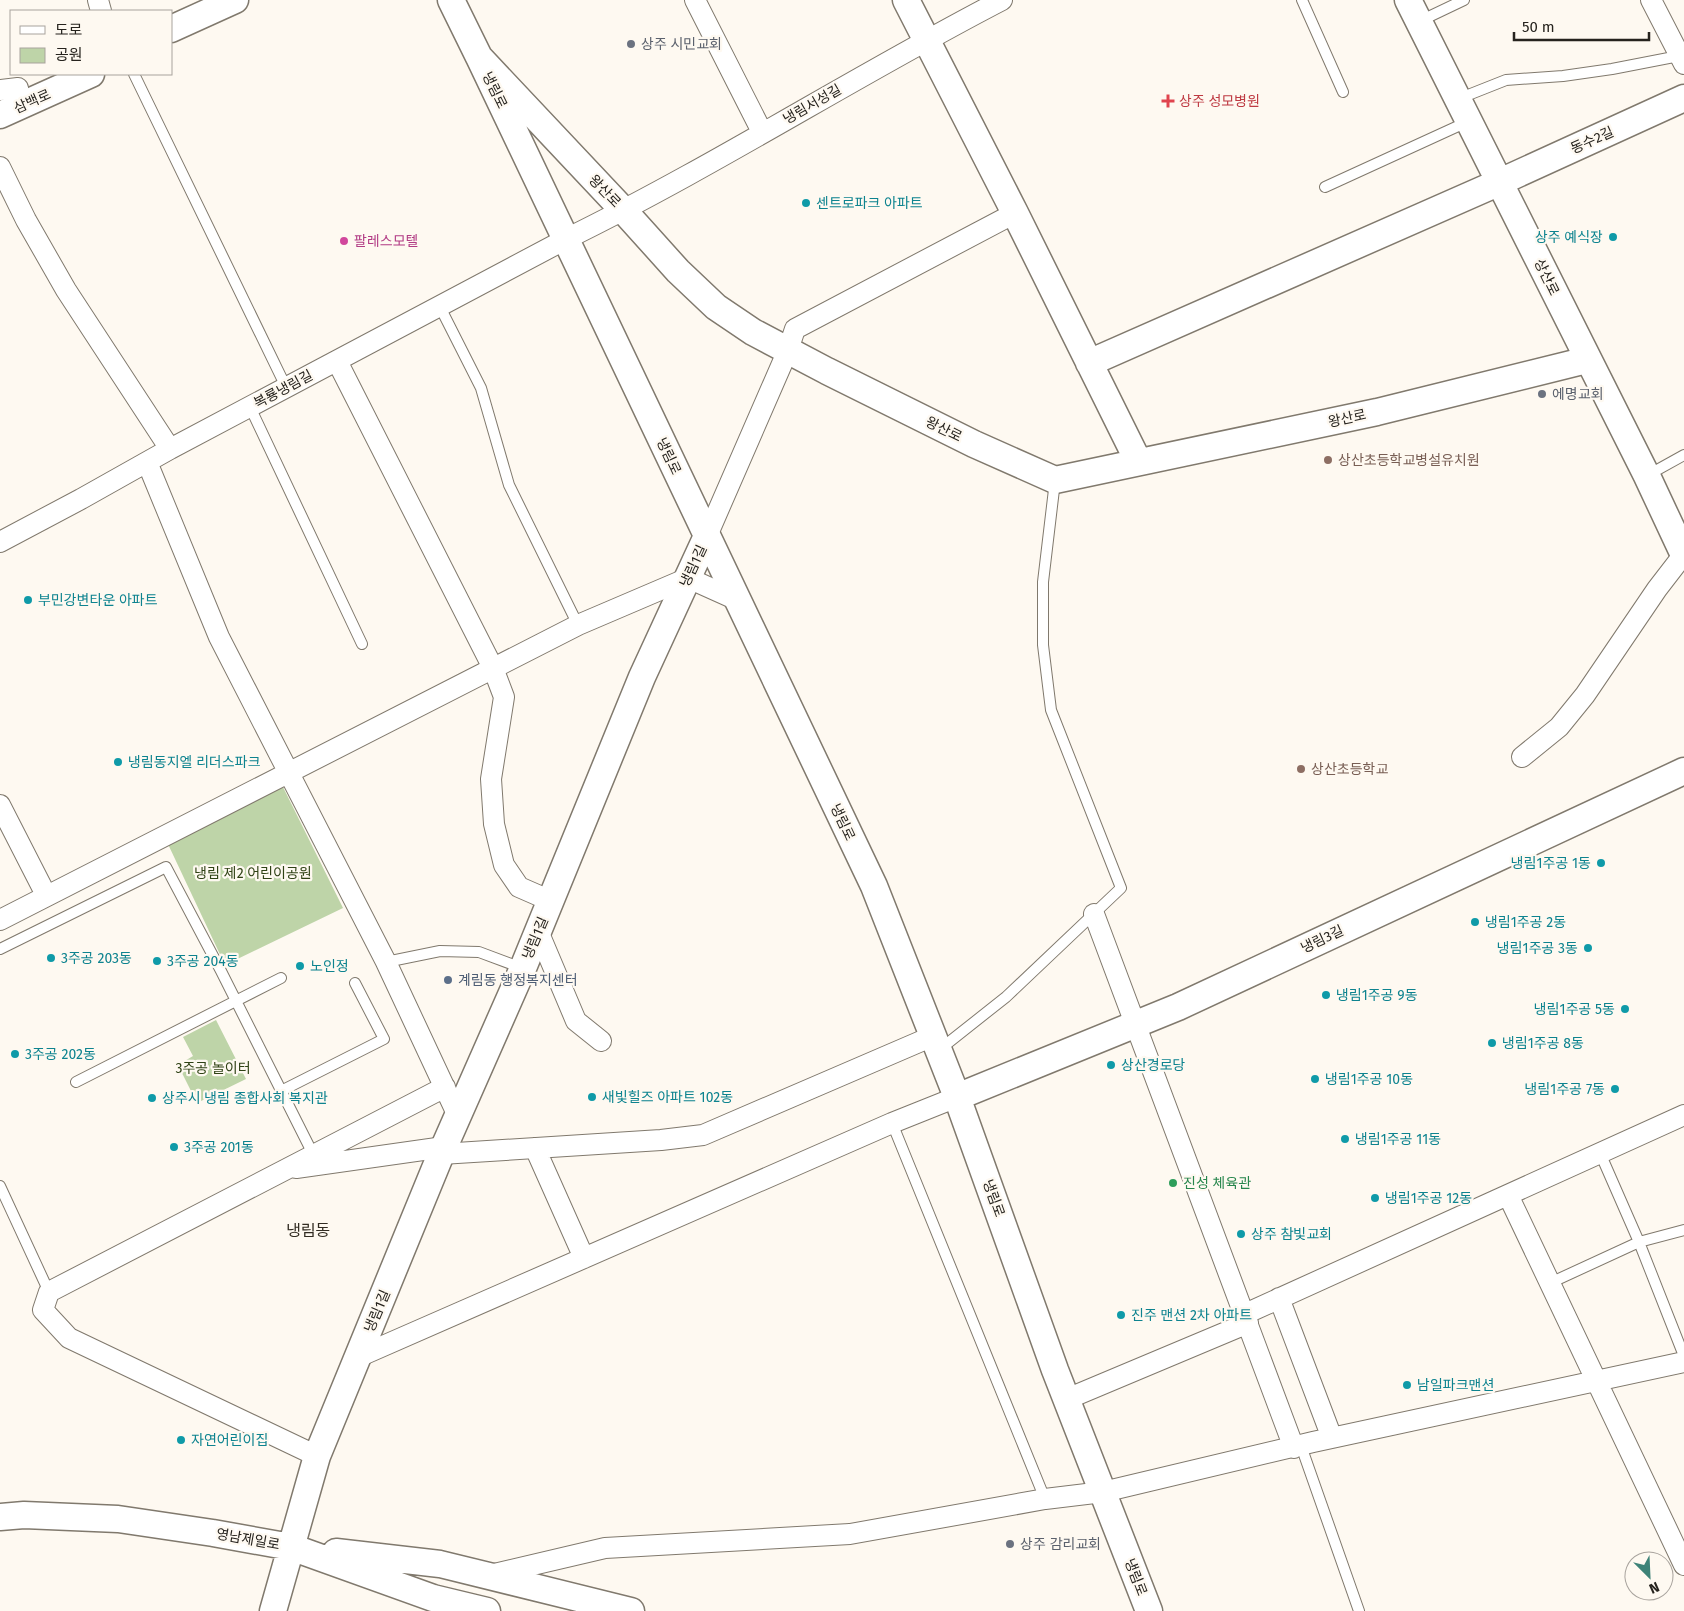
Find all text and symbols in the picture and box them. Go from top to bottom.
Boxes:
legend [10,10,172,75]
scale bar [1514,10,1649,42]
text: 50 m [1522,18,1555,36]
text: 도로 [55,21,83,39]
place label: 상주 시민교회 [641,36,722,53]
marker: 상주 시민교회 [625,38,637,50]
text: 공원 [55,46,83,64]
street label: 냉림로 [478,69,511,111]
street label: 냉림서성길 [780,81,844,128]
street label: 삼백로 [11,86,53,117]
place label: 상주 성모병원 [1179,93,1260,110]
marker: 상주 성모병원 [1161,94,1175,108]
street label: 동수2길 [1568,123,1616,157]
street label: 왕산로 [585,172,624,211]
place label: 센트로파크 아파트 [816,195,923,212]
marker: 센트로파크 아파트 [800,197,812,209]
place label: 상주 예식장 [1535,229,1603,246]
marker: 상주 예식장 [1607,231,1619,243]
place label: 팔레스모텔 [354,233,418,250]
marker: 팔레스모텔 [338,235,350,247]
street label: 상산로 [1530,256,1563,298]
street label: 복룡냉림길 [251,367,316,412]
place label: 에명교회 [1552,386,1604,403]
marker: 에명교회 [1536,388,1548,400]
street label: 왕산로 [1326,406,1368,431]
street label: 왕산로 [923,413,965,446]
street label: 냉림로 [653,435,684,477]
place label: 상산초등학교병설유치원 [1338,452,1480,469]
marker: 상산초등학교병설유치원 [1322,454,1334,466]
street label: 냉림1길 [676,542,711,590]
place label: 부민강변타운 아파트 [38,592,158,609]
marker: 부민강변타운 아파트 [22,594,34,606]
place label: 냉림동지엘 리더스파크 [128,754,261,771]
marker: 냉림동지엘 리더스파크 [112,756,124,768]
place label: 상산초등학교 [1311,761,1388,778]
marker: 상산초등학교 [1295,763,1307,775]
street label: 냉림로 [827,801,858,843]
place label: 냉림1주공 1동 [1511,855,1591,872]
marker: 냉림1주공 1동 [1595,857,1607,869]
park label: 냉림 제2 어린이공원 [194,865,312,882]
street label: 냉림1길 [519,914,552,962]
place label: 냉림1주공 2동 [1485,914,1566,931]
marker: 냉림1주공 2동 [1469,916,1481,928]
street label: 냉림3길 [1298,922,1346,957]
place label: 냉림1주공 3동 [1497,940,1578,957]
marker: 냉림1주공 3동 [1582,942,1594,954]
place label: 3주공 203동 [61,950,132,967]
marker: 3주공 203동 [45,952,57,964]
place label: 3주공 204동 [167,953,239,970]
marker: 3주공 204동 [151,955,163,967]
place label: 노인정 [310,958,349,975]
marker: 노인정 [294,960,306,972]
place label: 계림동 행정복지센터 [458,972,578,989]
marker: 계림동 행정복지센터 [442,974,454,986]
place label: 냉림1주공 9동 [1336,987,1418,1004]
marker: 냉림1주공 9동 [1320,989,1332,1001]
place label: 냉림1주공 5동 [1534,1001,1615,1018]
marker: 냉림1주공 5동 [1619,1003,1631,1015]
place label: 냉림1주공 8동 [1502,1035,1584,1052]
marker: 냉림1주공 8동 [1486,1037,1498,1049]
place label: 3주공 202동 [25,1046,96,1063]
marker: 3주공 202동 [9,1048,21,1060]
place label: 상산경로당 [1121,1057,1186,1074]
marker: 상산경로당 [1105,1059,1117,1071]
park label: 3주공 놀이터 [175,1060,251,1077]
place label: 냉림1주공 10동 [1325,1071,1413,1088]
marker: 냉림1주공 10동 [1309,1073,1321,1085]
place label: 냉림1주공 7동 [1525,1081,1605,1098]
marker: 냉림1주공 7동 [1609,1083,1621,1095]
place label: 새빛힐즈 아파트 102동 [602,1089,733,1106]
place label: 상주시 냉림 종합사회 복지관 [162,1090,328,1107]
marker: 새빛힐즈 아파트 102동 [586,1091,598,1103]
marker: 상주시 냉림 종합사회 복지관 [146,1092,158,1104]
place label: 냉림1주공 11동 [1355,1131,1441,1148]
marker: 냉림1주공 11동 [1339,1133,1351,1145]
place label: 3주공 201동 [184,1139,254,1156]
marker: 3주공 201동 [168,1141,180,1153]
place label: 진성 체육관 [1183,1175,1251,1192]
street label: 냉림로 [979,1177,1008,1219]
marker: 진성 체육관 [1167,1177,1179,1189]
place label: 냉림1주공 12동 [1385,1190,1472,1207]
marker: 냉림1주공 12동 [1369,1192,1381,1204]
district label: 냉림동 [286,1221,330,1240]
place label: 상주 참빛교회 [1251,1226,1332,1243]
marker: 상주 참빛교회 [1235,1228,1247,1240]
street label: 냉림1길 [361,1287,394,1335]
place label: 진주 맨션 2차 아파트 [1131,1307,1252,1324]
marker: 진주 맨션 2차 아파트 [1115,1309,1127,1321]
place label: 남일파크맨션 [1417,1377,1494,1394]
marker: 남일파크맨션 [1401,1379,1413,1391]
place label: 자연어린이집 [191,1432,268,1449]
marker: 자연어린이집 [175,1434,187,1446]
street label: 영남제일로 [215,1526,281,1553]
place label: 상주 감리교회 [1020,1536,1101,1553]
marker: 상주 감리교회 [1004,1538,1016,1550]
north arrow [1624,1551,1674,1601]
street label: 냉림로 [1121,1556,1150,1598]
text: N [1646,1578,1662,1597]

